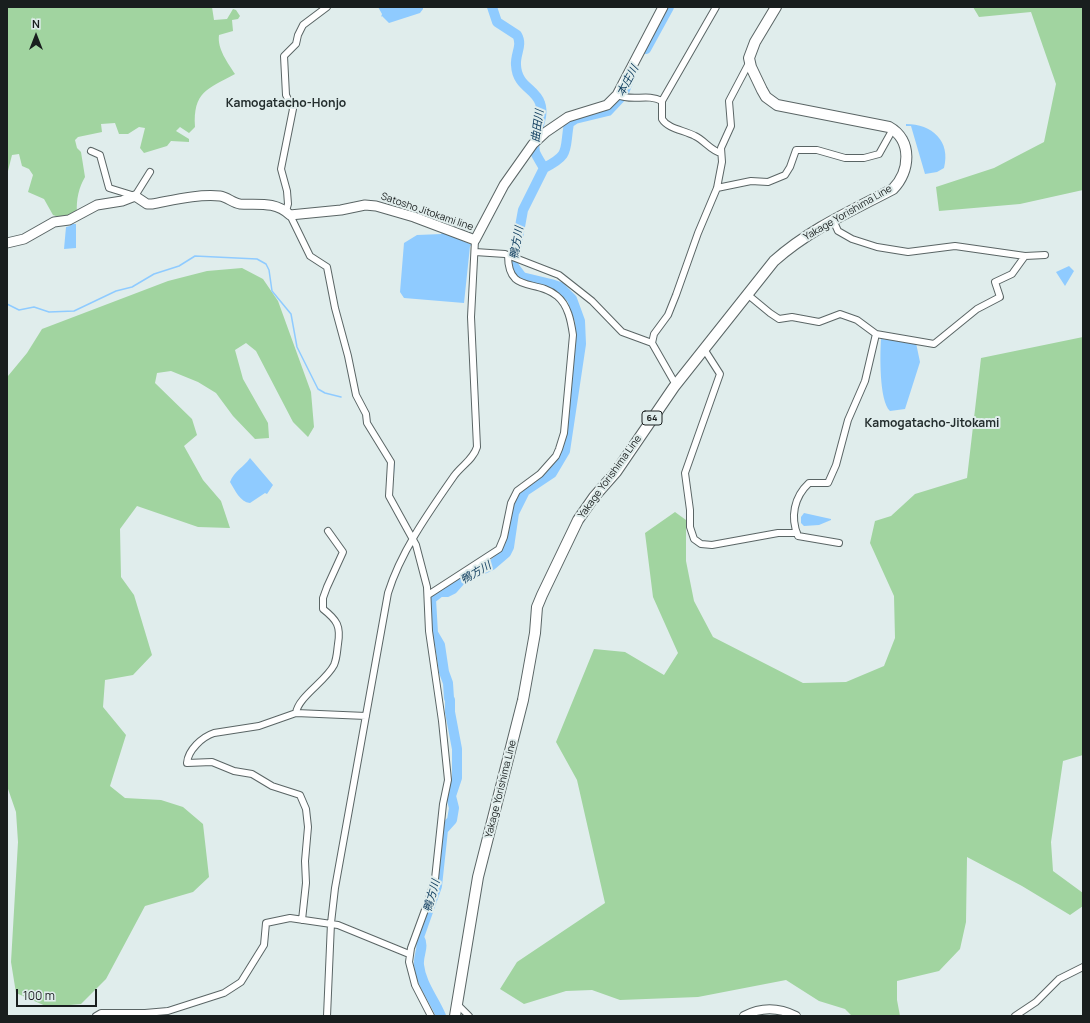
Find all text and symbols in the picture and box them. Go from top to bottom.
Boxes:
north arrow [16,16,56,56]
text: N [32,16,40,31]
water label: 本庄川 [614,63,642,99]
district label: Kamogatacho-Honjo [226,97,346,111]
water label: 曲田川 [529,109,547,143]
street label: Yakage Yorishima Line [802,183,894,243]
street label: Satosho Jitokami line [379,191,475,233]
water label: 鴨方川 [508,226,526,260]
road number: 64 [642,411,662,425]
district label: Kamogatacho-Jitokami [865,417,999,431]
street label: Yakage Yorishima Line [576,433,644,521]
water label: 鴨方川 [458,559,494,587]
street label: Yakage Yorishima Line [483,739,519,839]
water label: 鴨方川 [421,878,443,914]
scale bar [18,981,99,1007]
text: 100 m [23,987,55,1004]

